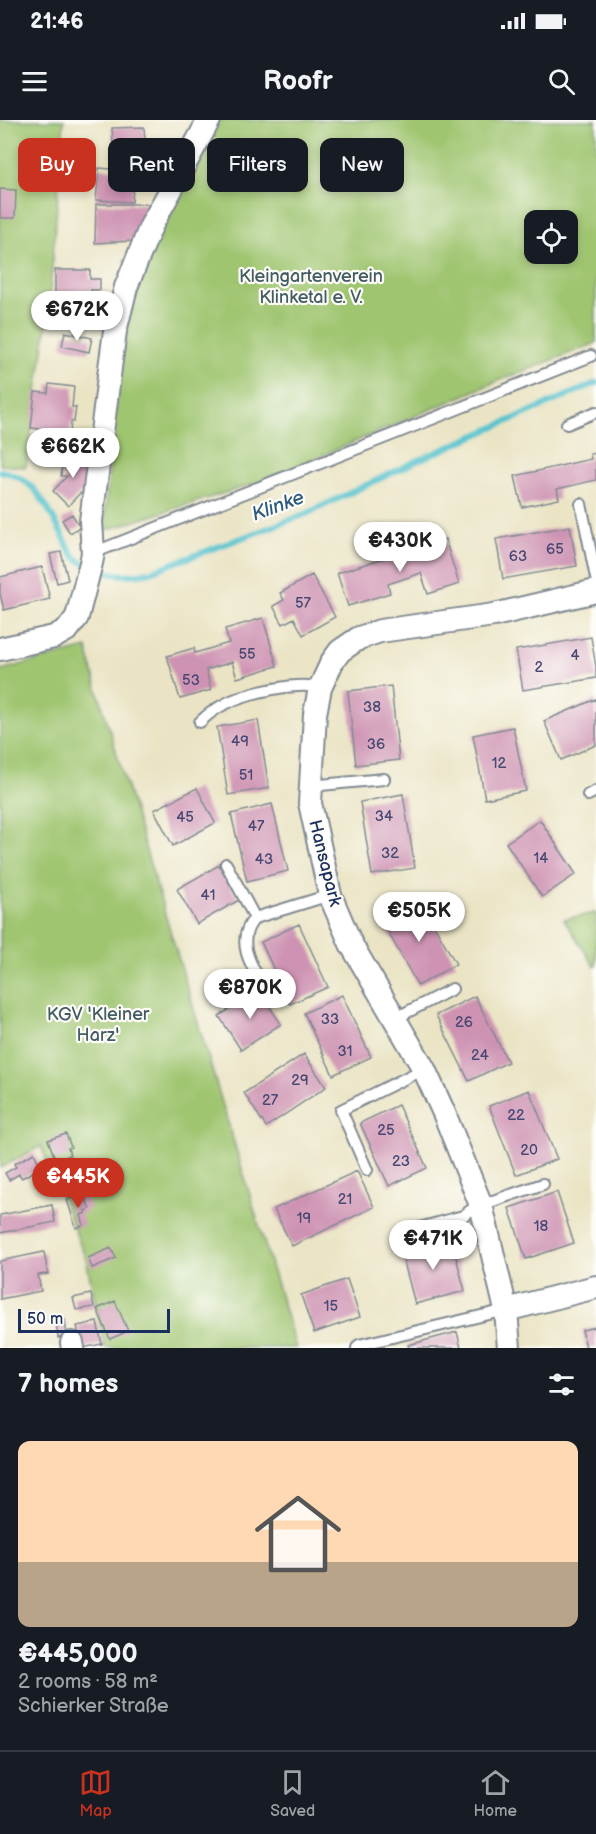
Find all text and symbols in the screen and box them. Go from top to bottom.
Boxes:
text: 21:46 [30,8,84,35]
icon: menu [18,65,51,98]
text: Roofr [263,65,333,97]
icon: search [545,65,578,98]
chip: Buy [18,138,96,192]
chip: Rent [108,138,195,192]
chip: Filters [207,138,308,192]
chip: New [320,138,404,192]
map controls [524,210,578,264]
button: locate [524,210,578,264]
park label: Kleingartenverein Klinketal e. V. [239,266,383,308]
pin: €672K [35,291,119,342]
text: €672K [45,298,109,322]
pin: €662K [31,428,115,479]
text: €662K [41,435,105,459]
water label: Klinke [248,485,308,527]
pin: €430K [358,522,442,573]
text: €430K [368,529,432,553]
house number: 65 [546,540,564,559]
house number: 63 [509,547,527,566]
house number: 57 [295,594,312,613]
house number: 55 [238,645,256,664]
house number: 4 [570,646,580,665]
house number: 2 [535,658,544,677]
house number: 53 [182,671,200,690]
house number: 38 [363,698,381,717]
house number: 49 [231,732,249,751]
house number: 36 [367,735,385,754]
house number: 12 [492,754,506,773]
house number: 51 [239,766,253,785]
house number: 34 [375,807,393,826]
house number: 45 [176,808,194,827]
house number: 47 [248,817,265,836]
street label: Hansapark [304,818,346,909]
house number: 32 [381,844,399,863]
house number: 14 [534,849,548,868]
house number: 43 [255,850,273,869]
house number: 41 [201,886,215,905]
pin: €505K [377,892,461,943]
text: €505K [387,899,451,923]
pin: €870K [208,969,292,1020]
text: €870K [218,976,282,1000]
park label: KGV 'Kleiner Harz' [47,1004,150,1046]
house number: 33 [321,1010,339,1029]
house number: 26 [455,1013,473,1032]
house number: 31 [337,1042,353,1061]
house number: 24 [471,1046,489,1065]
house number: 29 [291,1071,309,1090]
house number: 27 [262,1091,279,1110]
house number: 22 [507,1106,525,1125]
house number: 25 [377,1121,395,1140]
house number: 20 [520,1141,538,1160]
house number: 23 [392,1152,410,1171]
pin: €445K [36,1158,120,1209]
text: €445K [46,1165,110,1189]
house number: 21 [338,1190,352,1209]
house number: 19 [297,1209,311,1228]
house number: 18 [534,1217,549,1236]
pin: €471K [391,1220,475,1271]
text: €471K [403,1227,463,1251]
house number: 15 [324,1297,338,1316]
scale bar [18,1306,170,1334]
text: 50 m [27,1310,63,1329]
icon: filters [545,1368,578,1401]
text: 7 homes [18,1369,118,1400]
icon: home [244,1480,352,1588]
text: €445,000 [18,1639,138,1670]
text: 2 rooms · 58 m² [18,1670,158,1694]
text: Schierker Straße [18,1694,169,1718]
tab: Map [79,1766,112,1821]
tab: Saved [270,1766,315,1821]
tab: Home [473,1766,517,1821]

